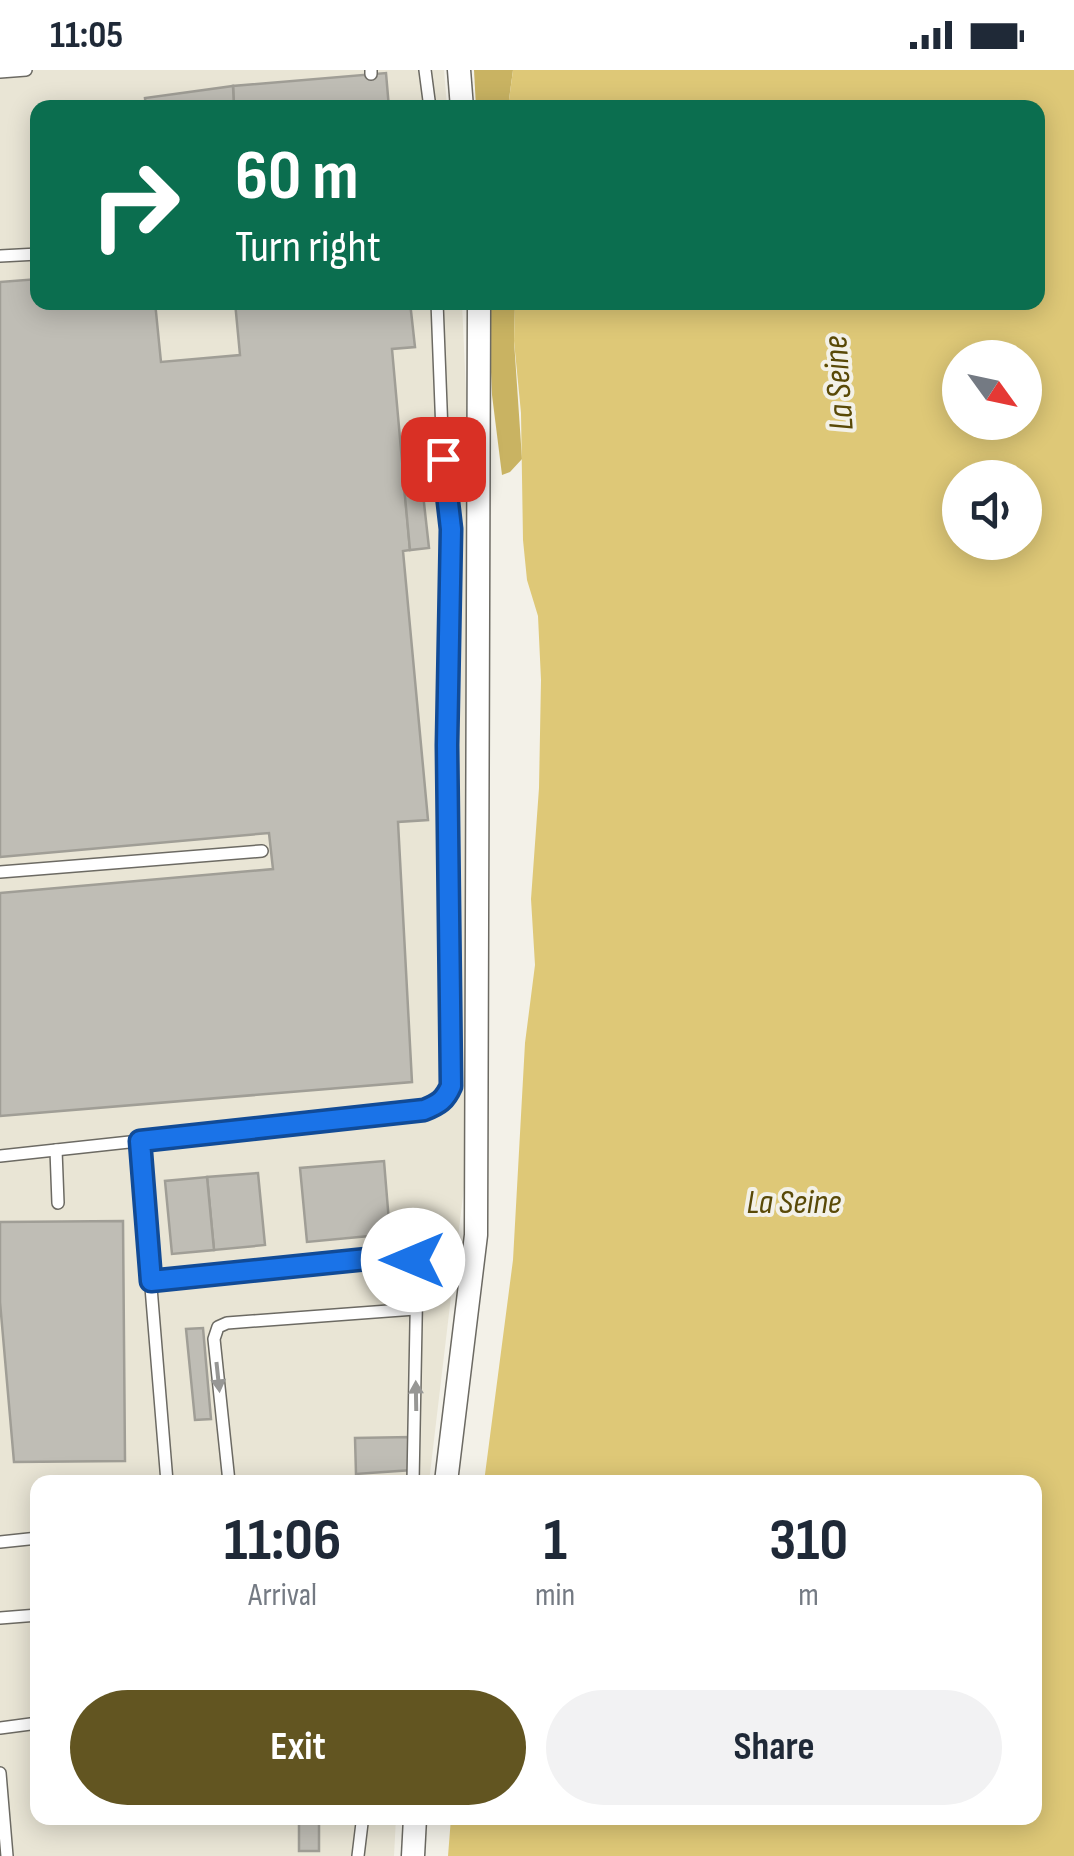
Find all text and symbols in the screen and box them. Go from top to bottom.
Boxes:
text: 11:05 [50,13,123,58]
text: 60 m [235,135,359,219]
icon: right [70,140,200,270]
text: Turn right [235,220,381,275]
water label: La Seine [814,334,864,432]
north arrow [942,340,1042,440]
map controls [942,340,1042,560]
pin [401,417,486,502]
icon: arrive [416,432,471,487]
button: sound [942,460,1042,560]
water label: La Seine [747,1181,842,1224]
position arrow [361,1208,465,1312]
one-way arrow [210,1361,226,1393]
one-way arrow [408,1379,424,1411]
text: 11:06 [224,1505,341,1577]
text: 1 [543,1505,567,1577]
text: 310 [769,1505,848,1577]
text: Arrival [248,1576,317,1615]
text: min [535,1576,575,1615]
text: m [798,1576,819,1615]
button: Exit [70,1690,526,1805]
button: Share [546,1690,1002,1805]

